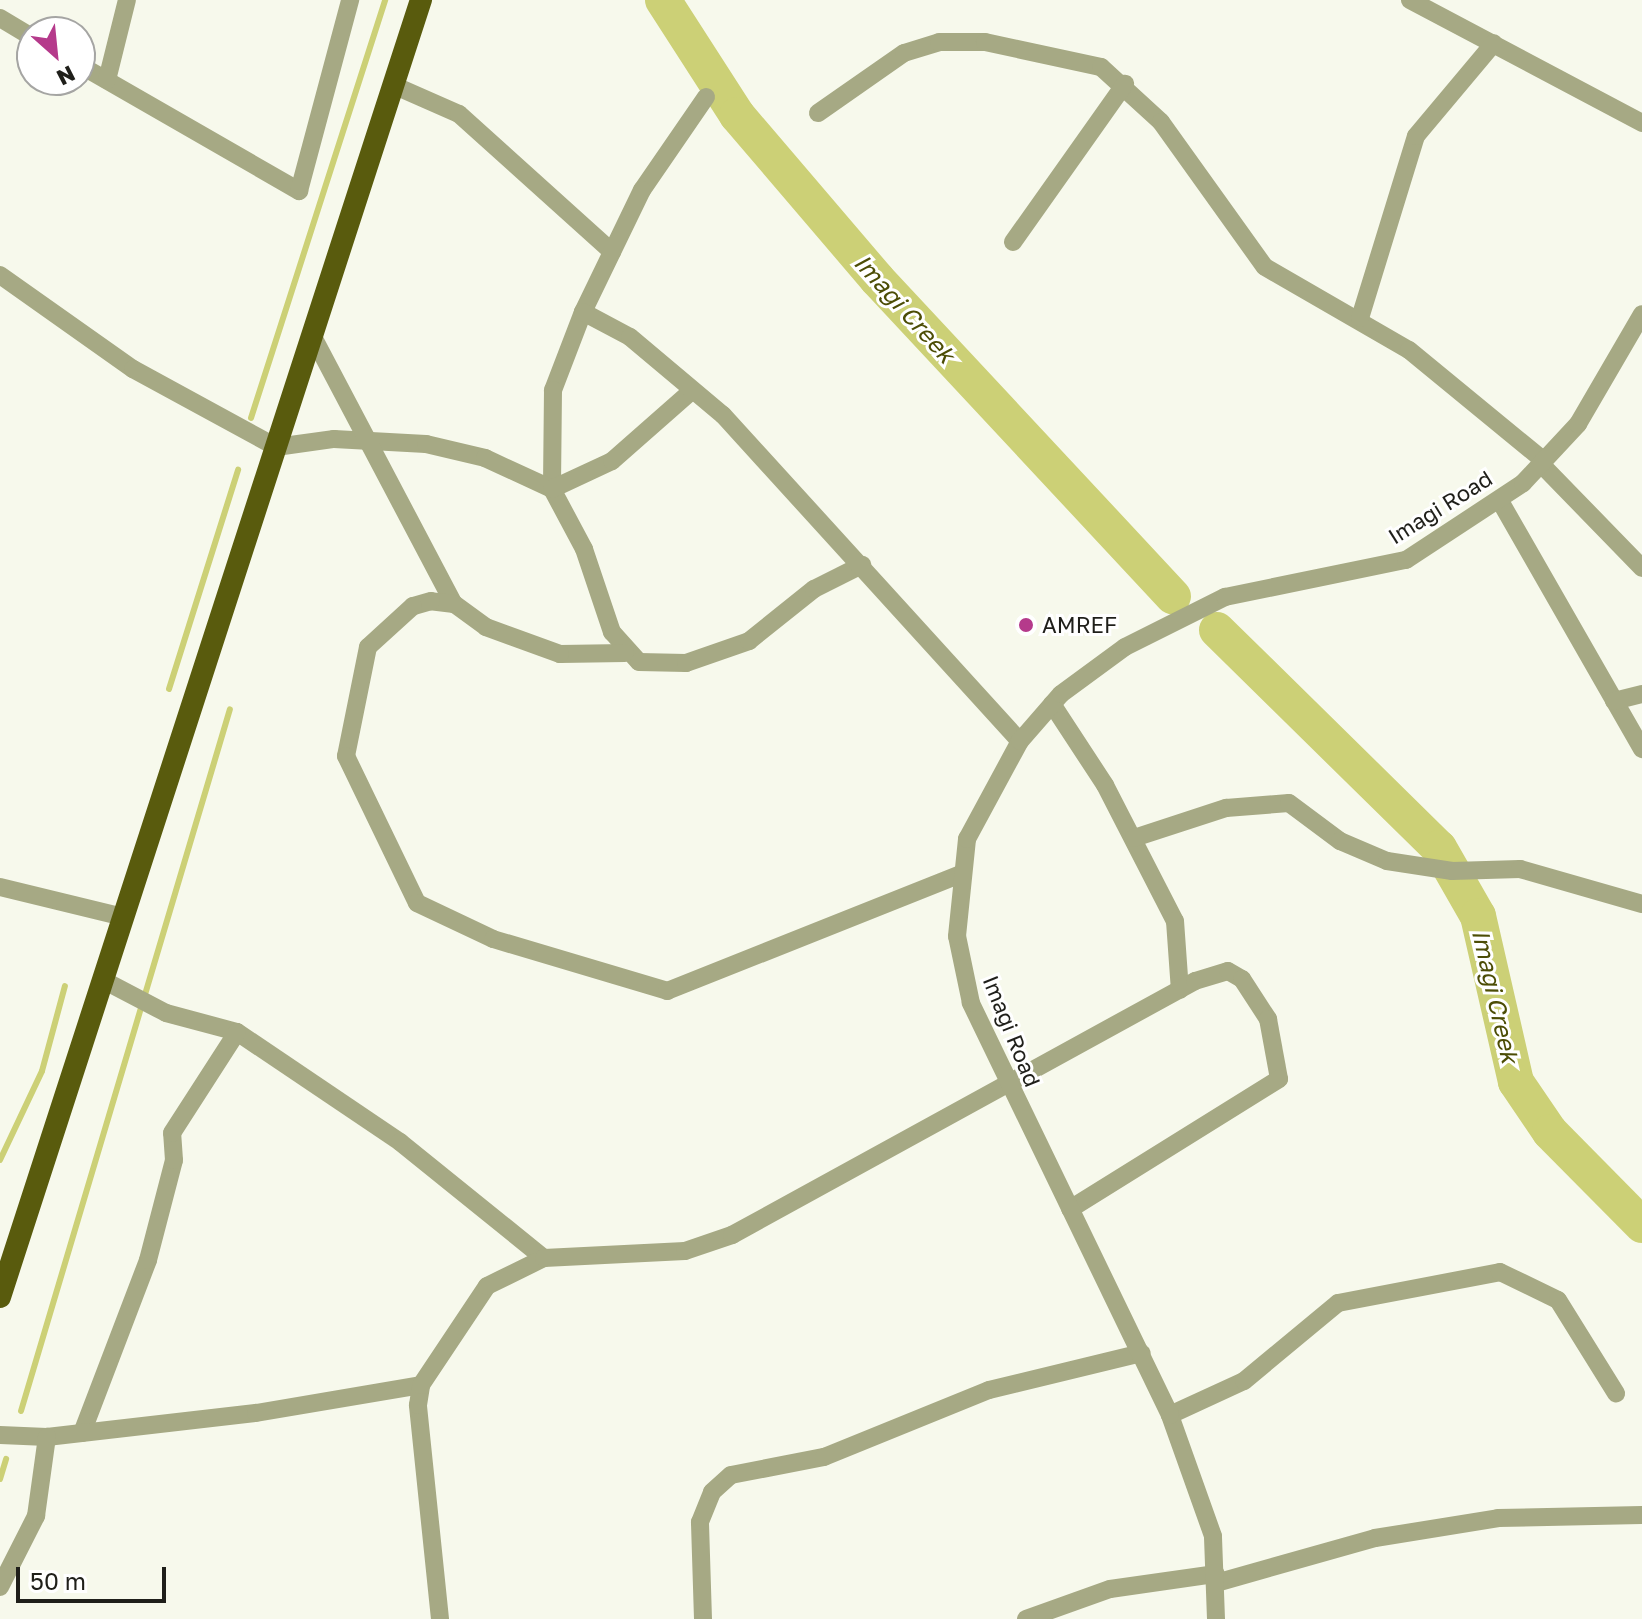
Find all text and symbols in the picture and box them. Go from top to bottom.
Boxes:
north arrow [16,16,96,96]
text: N [53,60,80,92]
water label: Imagi Creek [849,248,961,368]
street label: Imagi Road [1383,465,1497,549]
place label: AMREF [1042,612,1117,638]
marker: AMREF [1017,616,1035,634]
water label: Imagi Creek [1467,926,1525,1066]
street label: Imagi Road [978,972,1046,1090]
scale bar [20,1551,170,1601]
text: 50 m [30,1566,86,1595]

